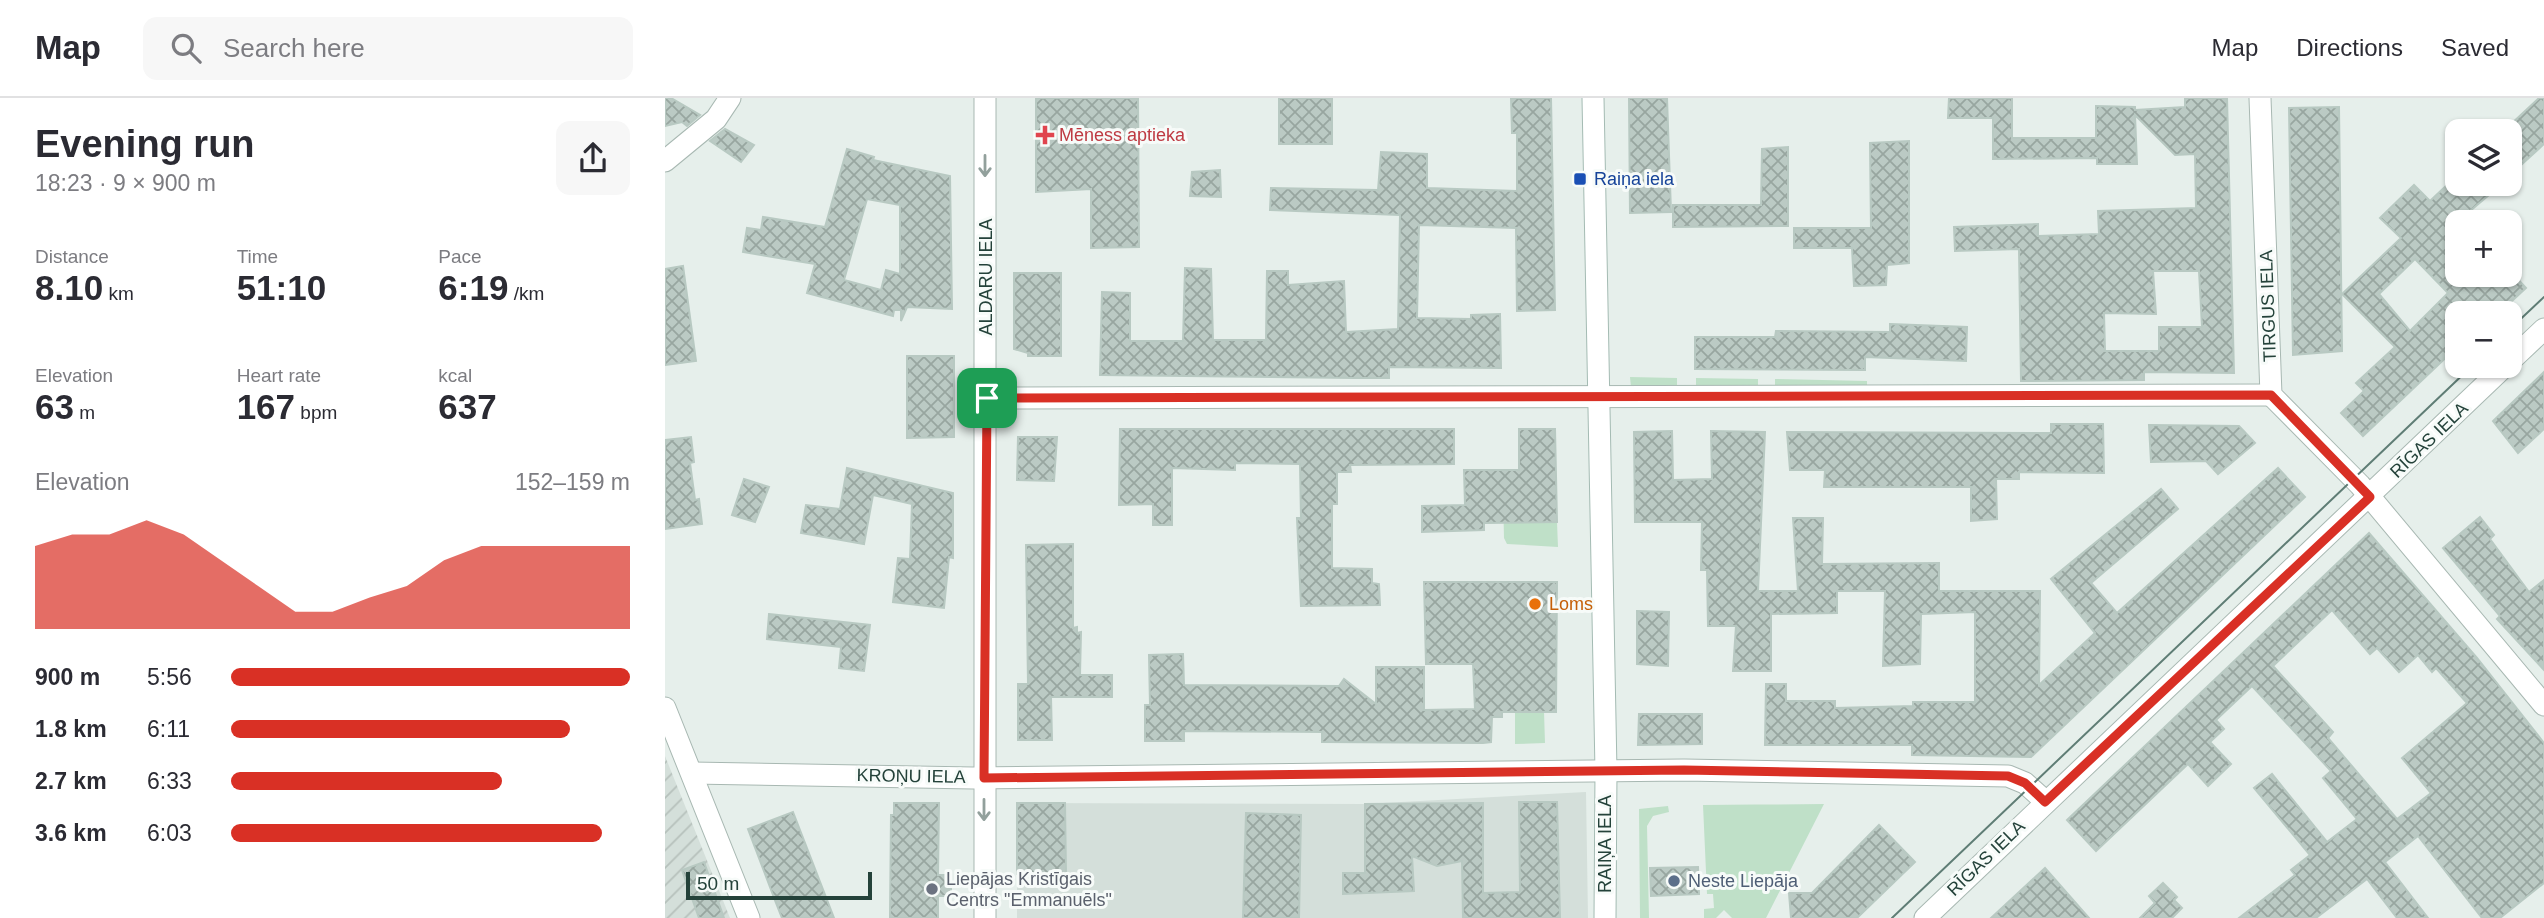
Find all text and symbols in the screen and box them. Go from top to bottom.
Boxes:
search box [143,17,633,80]
text: Map [35,29,101,66]
icon: search [167,29,205,67]
text: Search here [223,33,365,63]
text: Map [2212,34,2258,61]
text: Directions [2296,34,2403,61]
text: Saved [2441,34,2509,61]
map controls [2445,119,2522,378]
button: layers [2445,119,2522,196]
button: share [556,121,630,195]
text: Evening run [35,123,255,165]
place label: Mēness aptieka [1059,125,1186,145]
marker: Mēness aptieka [1037,127,1053,143]
one-way arrow [978,154,992,177]
place label: Raiņa iela [1594,169,1675,189]
text: 18:23 · 9 × 900 m [35,170,216,196]
marker: Raiņa iela [1572,171,1588,187]
button: + [2445,210,2522,287]
street label: ALDARU IELA [976,218,996,336]
text: Distance [35,246,109,267]
text: Time [237,246,278,267]
text: Pace [438,246,482,267]
street label: TIRGUS IELA [2256,250,2280,362]
text: 8.10 [35,268,103,307]
text: 51:10 [237,268,326,307]
text: 6:19 [438,268,508,307]
text: km [103,283,134,304]
text: /km [508,283,544,304]
button: − [2445,301,2522,378]
text: Elevation [35,365,113,386]
text: Heart rate [237,365,321,386]
text: kcal [438,365,472,386]
pin [957,368,1017,428]
icon: arrive [968,379,1006,417]
text: 63 [35,387,74,426]
text: 167 [237,387,295,426]
text: 637 [438,387,497,426]
street label: RĪGAS IELA [2386,398,2472,482]
text: m [74,402,95,423]
text: bpm [295,402,337,423]
text: Elevation [35,469,130,495]
text: 152–159 m [515,469,630,495]
place label: Loms [1549,594,1593,614]
marker: Loms [1527,596,1543,612]
text: 900 m [35,664,100,690]
text: 5:56 [147,664,192,690]
text: 1.8 km [35,716,107,742]
text: 6:11 [147,716,190,742]
street label: KROŅU IELA [856,765,966,787]
text: 2.7 km [35,768,107,794]
text: 6:33 [147,768,192,794]
street label: RAIŅA IELA [1595,795,1615,893]
one-way arrow [977,798,991,821]
street label: RĪGAS IELA [1943,816,2029,900]
text: 3.6 km [35,820,107,846]
text: 6:03 [147,820,192,846]
scale bar [686,869,871,901]
place label: Liepājas Kristīgais Centrs "Emmanuēls" [946,869,1112,910]
place label: Neste Liepāja [1688,871,1799,891]
text: 50 m [697,873,739,894]
marker: Neste Liepāja [1666,873,1682,889]
marker: Liepājas Kristīgais Centrs "Emmanuēls" [924,881,940,897]

